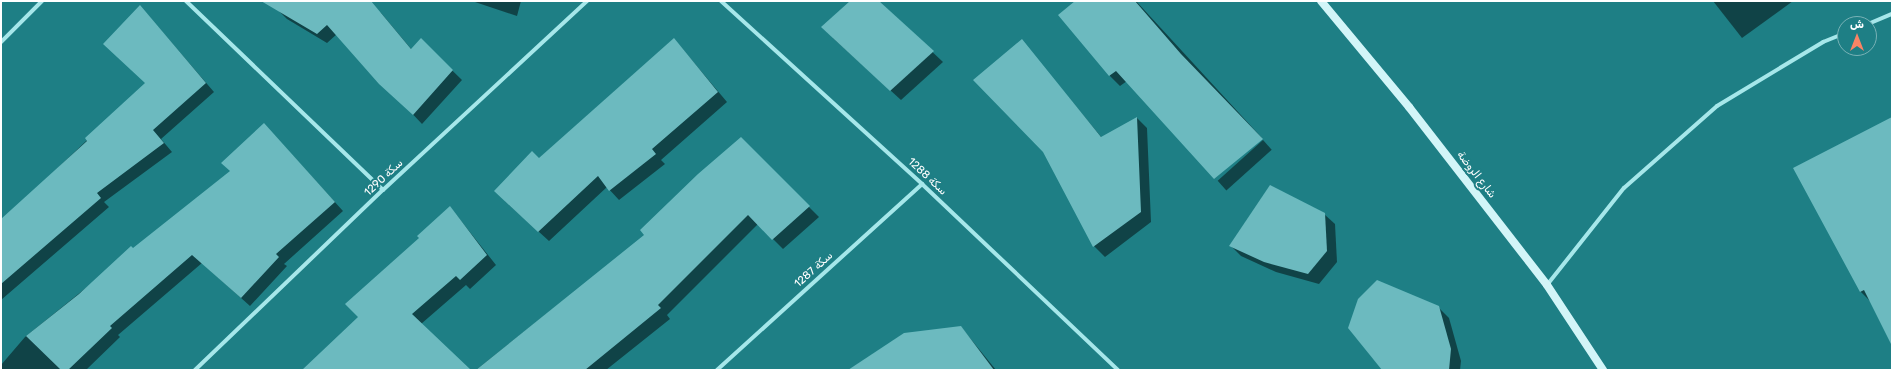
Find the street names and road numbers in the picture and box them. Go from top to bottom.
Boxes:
street label: شارع الروضة [1454,149,1498,201]
street label: سكة 1288 [905,156,949,198]
street label: سكة 1290 [362,157,406,199]
street label: سكة 1287 [792,249,836,291]

